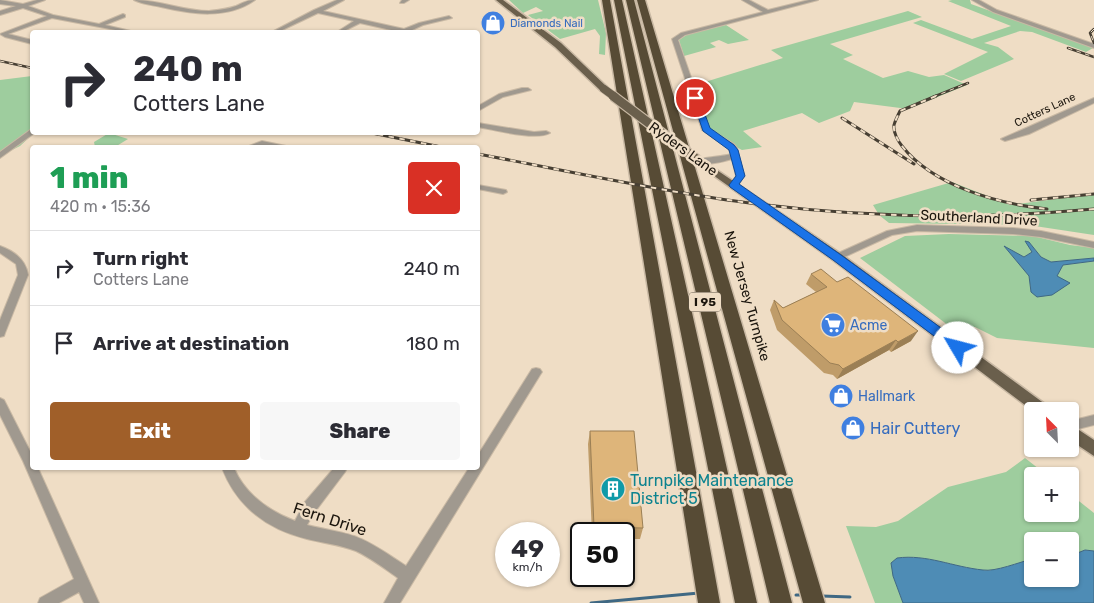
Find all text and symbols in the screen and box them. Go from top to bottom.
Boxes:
shop icon: Diamonds Nail [480,10,506,36]
place label: Diamonds Nail [510,17,583,30]
text: 240 m [133,48,243,90]
icon: right [50,50,115,115]
pin [674,77,716,119]
icon: arrive [681,84,709,112]
text: Cotters Lane [133,90,265,117]
street label: Cotters Lane [1012,90,1078,130]
street label: Ryders Lane [645,118,721,180]
text: 1 min [50,160,128,196]
button: close [408,162,460,214]
text: 420 m · 15:36 [50,197,150,216]
street label: Southerland Drive [920,206,1038,230]
street label: New Jersey Turnpike [720,229,774,363]
text: Turn right [93,247,188,270]
icon: right [50,254,78,282]
text: 240 m [404,257,460,280]
text: Cotters Lane [93,270,189,289]
road number: I 95 [689,292,721,312]
supermarket icon: Acme [820,312,846,338]
place label: Acme [850,317,887,334]
position arrow [931,321,983,373]
icon: arrive [50,329,78,357]
text: Arrive at destination [93,332,289,355]
text: 180 m [406,332,460,355]
shop icon: Hallmark [828,383,854,409]
place label: Hallmark [858,388,916,405]
button: Exit [50,402,250,460]
button: Share [260,402,460,460]
north arrow [1024,402,1079,458]
map controls [1024,402,1079,587]
shop icon: Hair Cuttery [840,415,866,441]
place label: Hair Cuttery [870,419,961,438]
button: + [1024,467,1079,522]
place label: Turnpike Maintenance District 5 [630,471,794,508]
building icon: Turnpike Maintenance District 5 [600,476,626,502]
street label: Fern Drive [291,498,369,540]
speed limit sign: 50 [570,522,635,587]
button: − [1024,532,1079,587]
text: 49 [511,534,544,563]
text: km/h [513,560,542,574]

